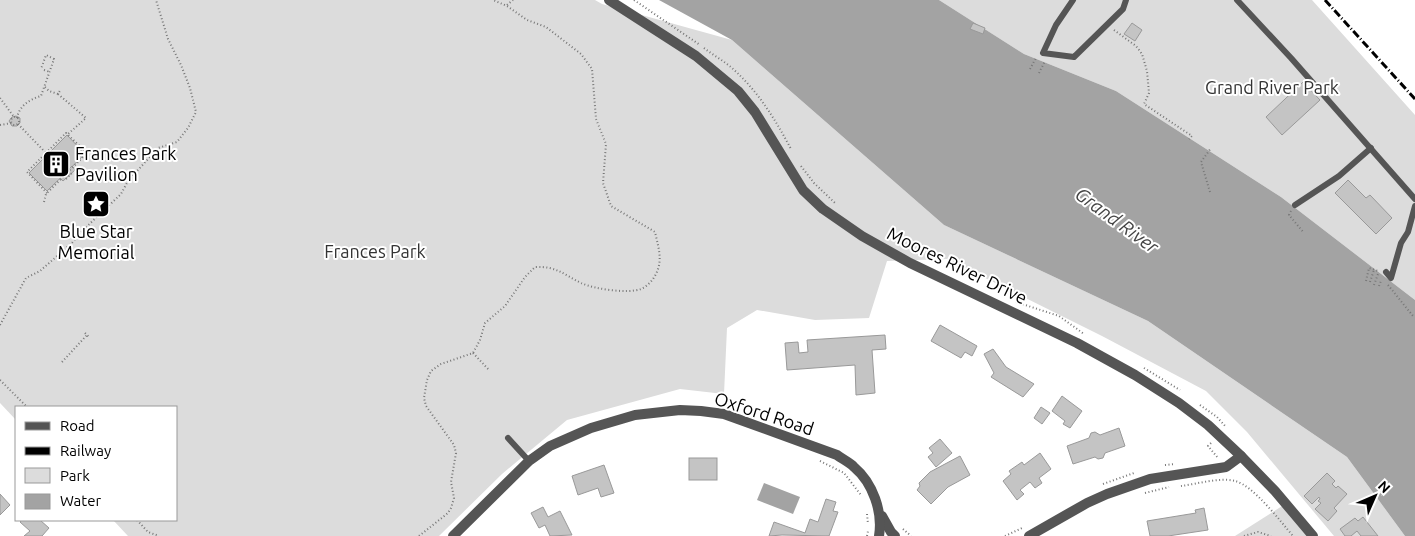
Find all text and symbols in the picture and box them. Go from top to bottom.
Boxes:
park label: Grand River Park [1205,77,1339,97]
place label: Frances Park Pavilion [75,143,176,184]
building icon: Frances Park Pavilion [41,149,71,179]
water label: Grand River [1071,182,1164,258]
place icon: Blue Star Memorial [81,189,111,219]
place label: Blue Star Memorial [58,221,135,262]
street label: Moores River Drive [884,223,1031,308]
park label: Frances Park [324,241,426,261]
street label: Oxford Road [712,388,817,439]
legend [15,406,178,521]
text: Road [60,417,95,434]
text: Railway [60,442,111,459]
text: Park [60,467,90,484]
north arrow [1350,471,1400,521]
text: N [1375,477,1394,496]
text: Water [60,492,101,509]

